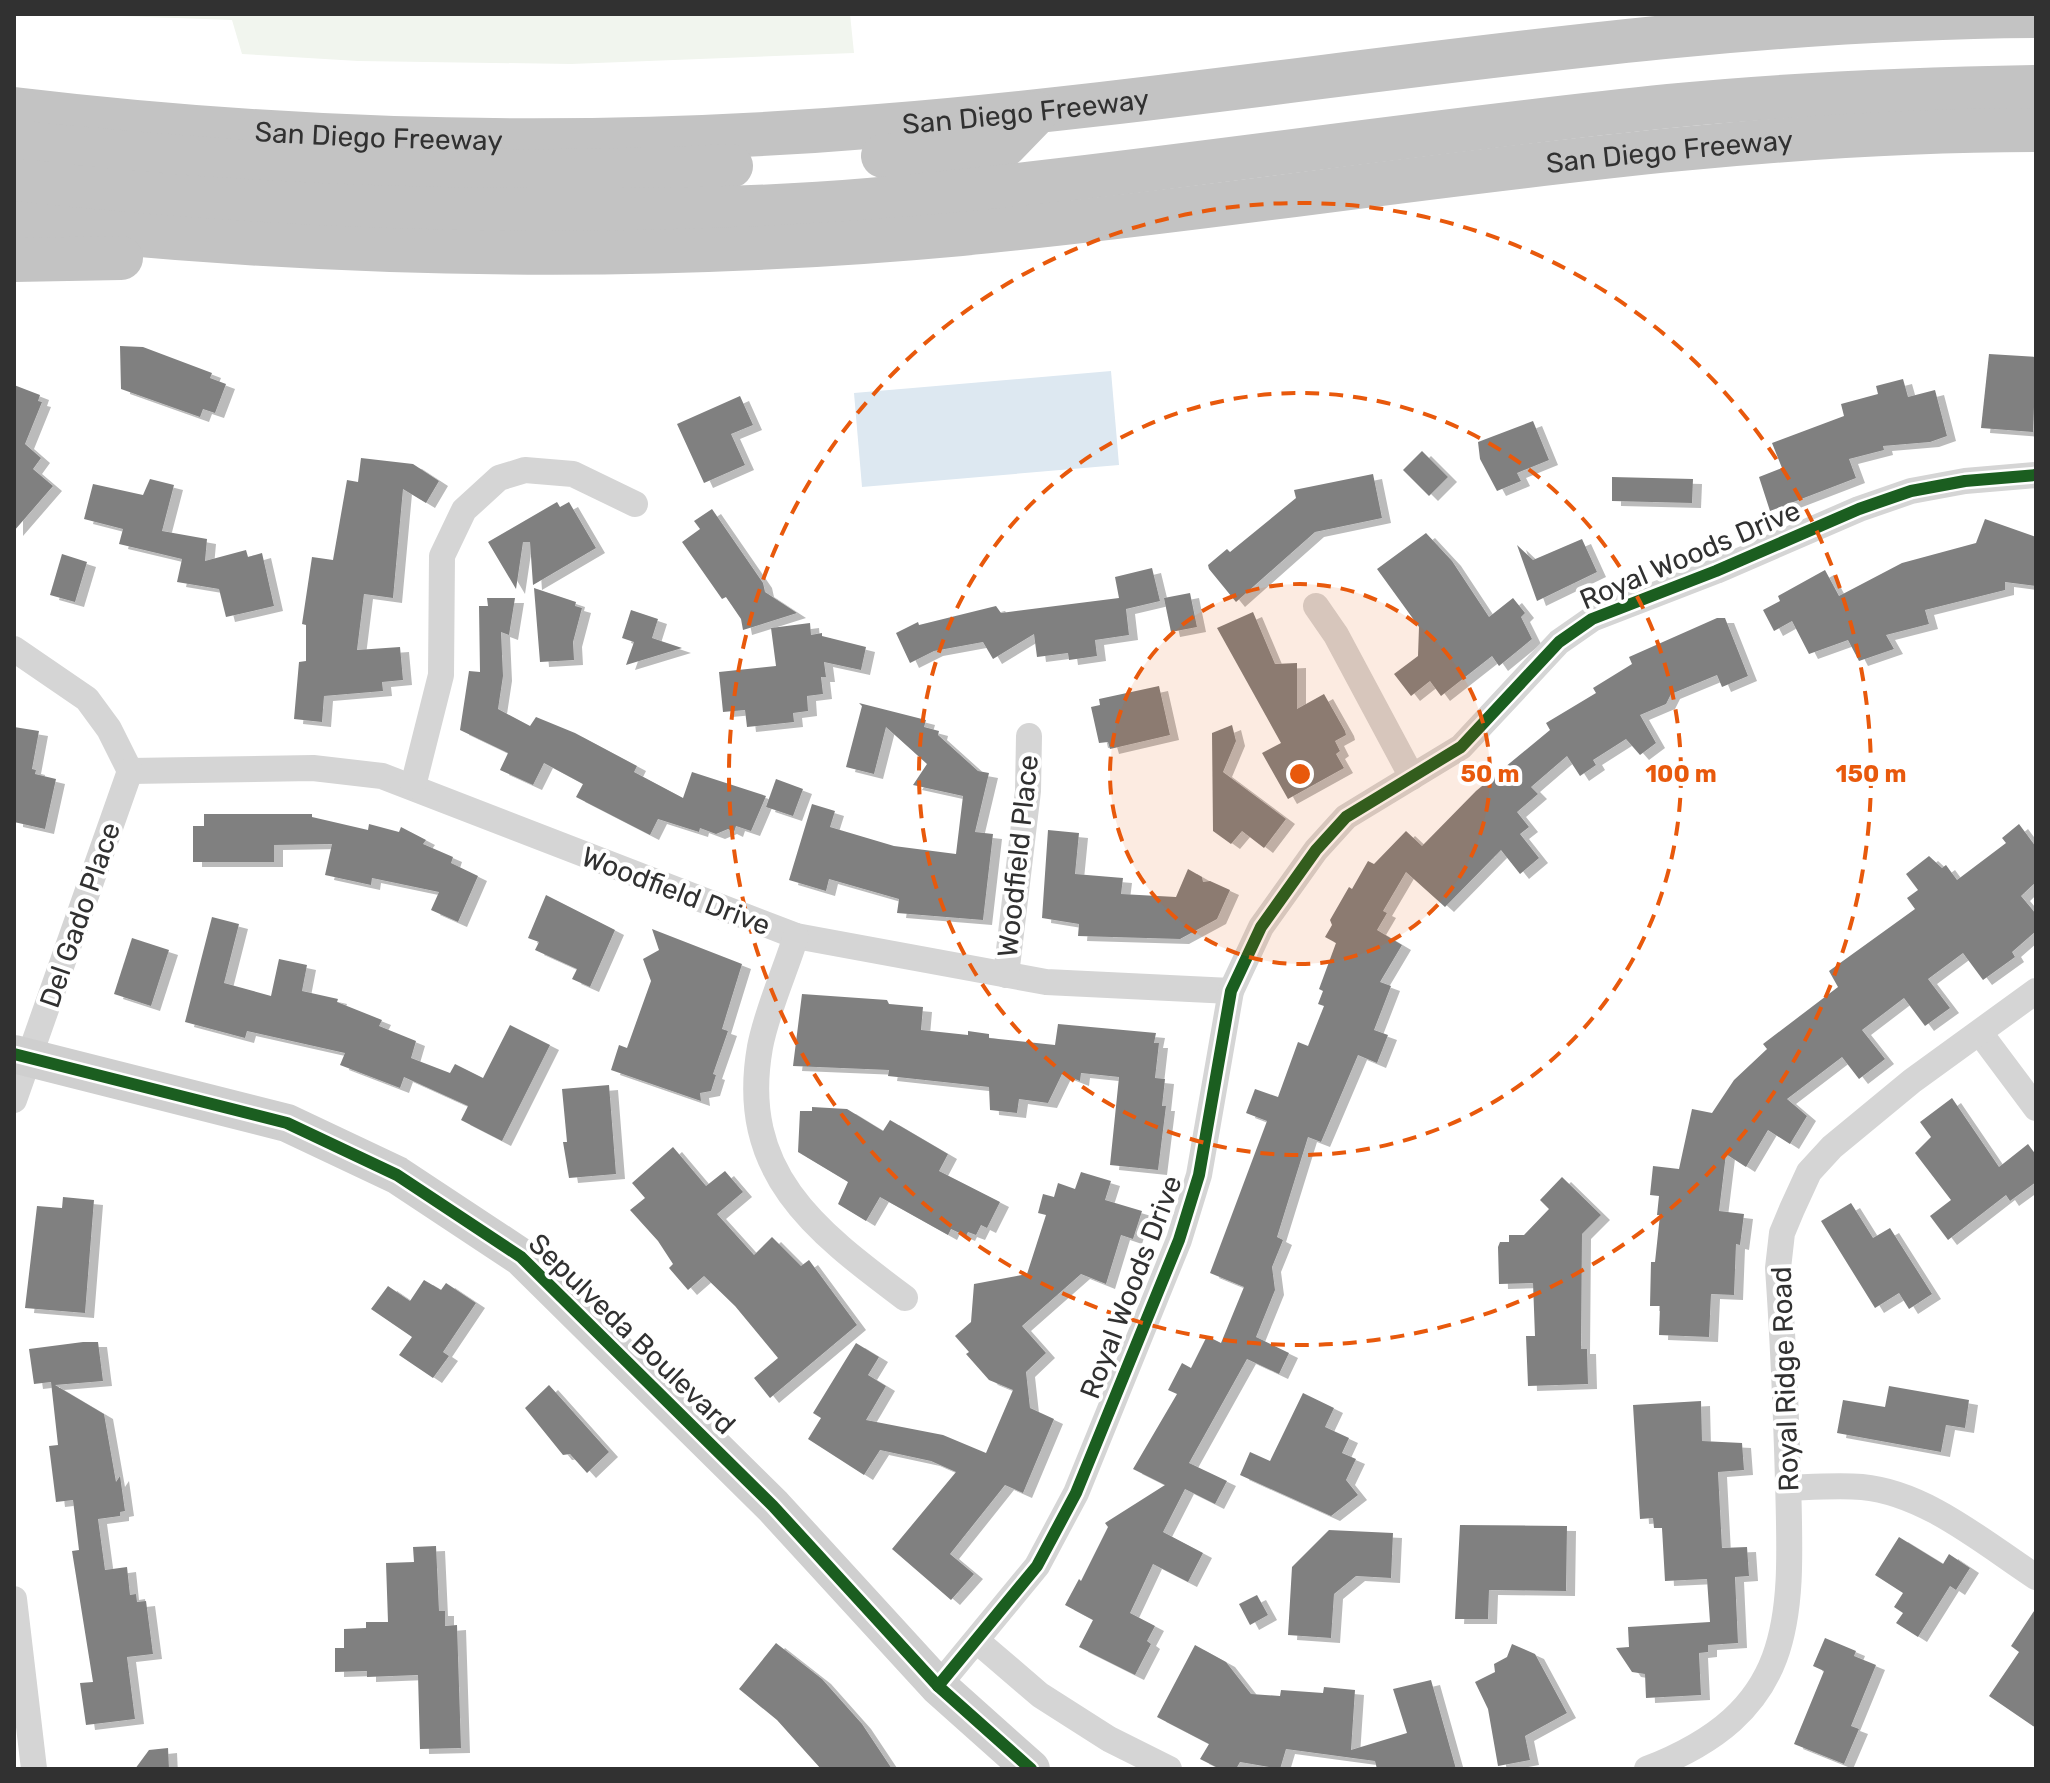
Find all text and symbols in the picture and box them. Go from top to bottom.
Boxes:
street label: San Diego Freeway [901,82,1151,141]
street label: San Diego Freeway [254,115,503,157]
street label: San Diego Freeway [1544,123,1794,180]
street label: Royal Woods Drive [1575,494,1805,616]
street label: Woodfield Place [991,753,1045,959]
centre of rings [1286,760,1314,788]
text: 50 m [1461,760,1519,788]
text: 100 m [1645,760,1717,788]
text: 150 m [1836,760,1906,788]
street label: Del Gado Place [33,818,127,1012]
street label: Woodfield Drive [577,840,775,942]
street label: Royal Woods Drive [1073,1171,1189,1403]
street label: Sepulveda Boulevard [522,1227,742,1441]
street label: Royal Ridge Road [1765,1266,1805,1492]

